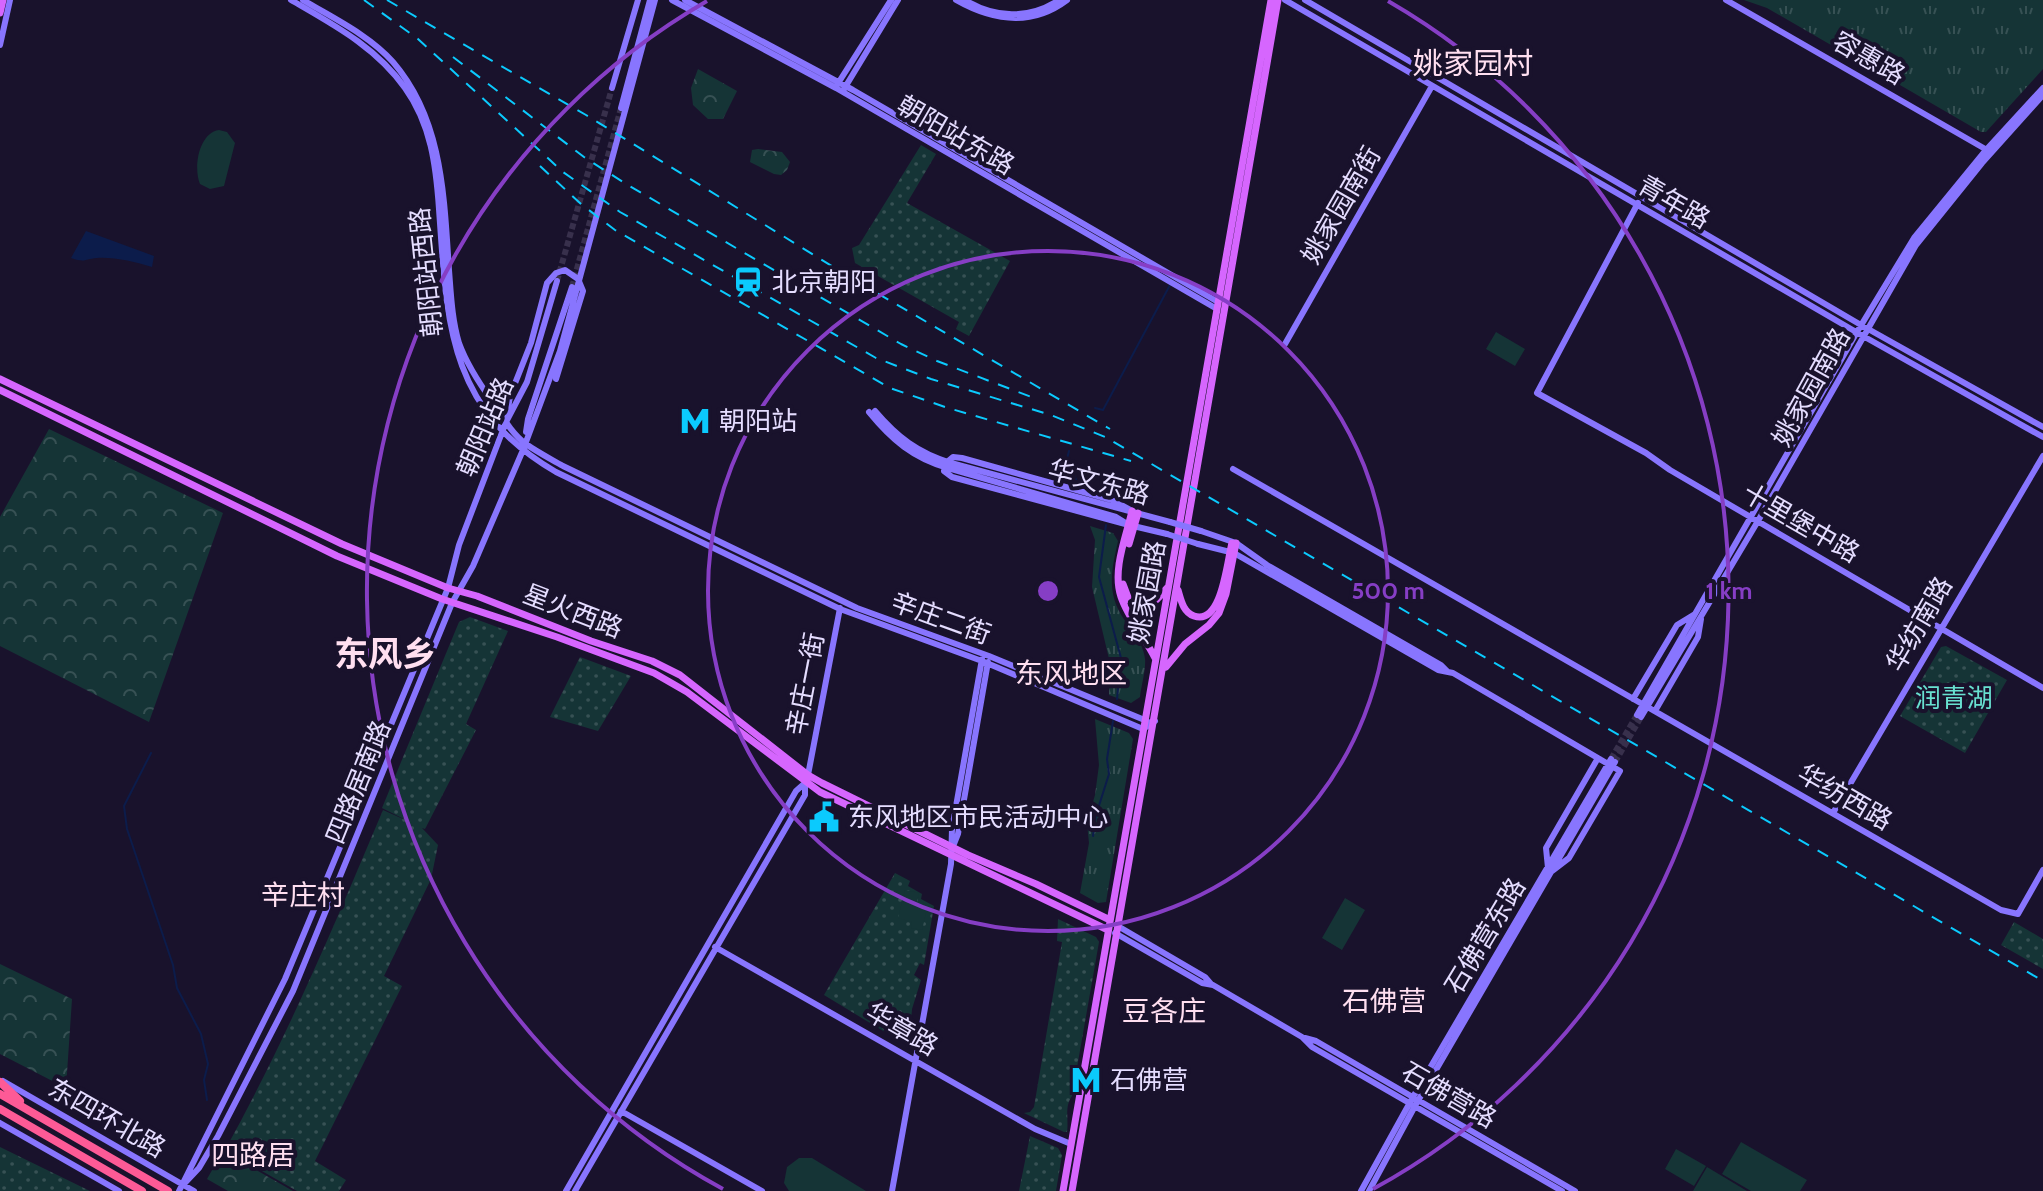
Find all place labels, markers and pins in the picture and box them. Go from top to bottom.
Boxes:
station icon: 北京朝阳 [731,265,765,299]
place label: 北京朝阳 [772,266,876,298]
metro station icon: 朝阳站 [678,404,712,438]
place label: 朝阳站 [719,405,797,437]
centre of rings [1034,577,1062,605]
public building icon: 东风地区市民活动中心 [807,800,841,834]
place label: 东风地区市民活动中心 [848,801,1108,833]
metro station icon: 石佛营 [1069,1063,1103,1097]
place label: 石佛营 [1110,1064,1188,1096]

